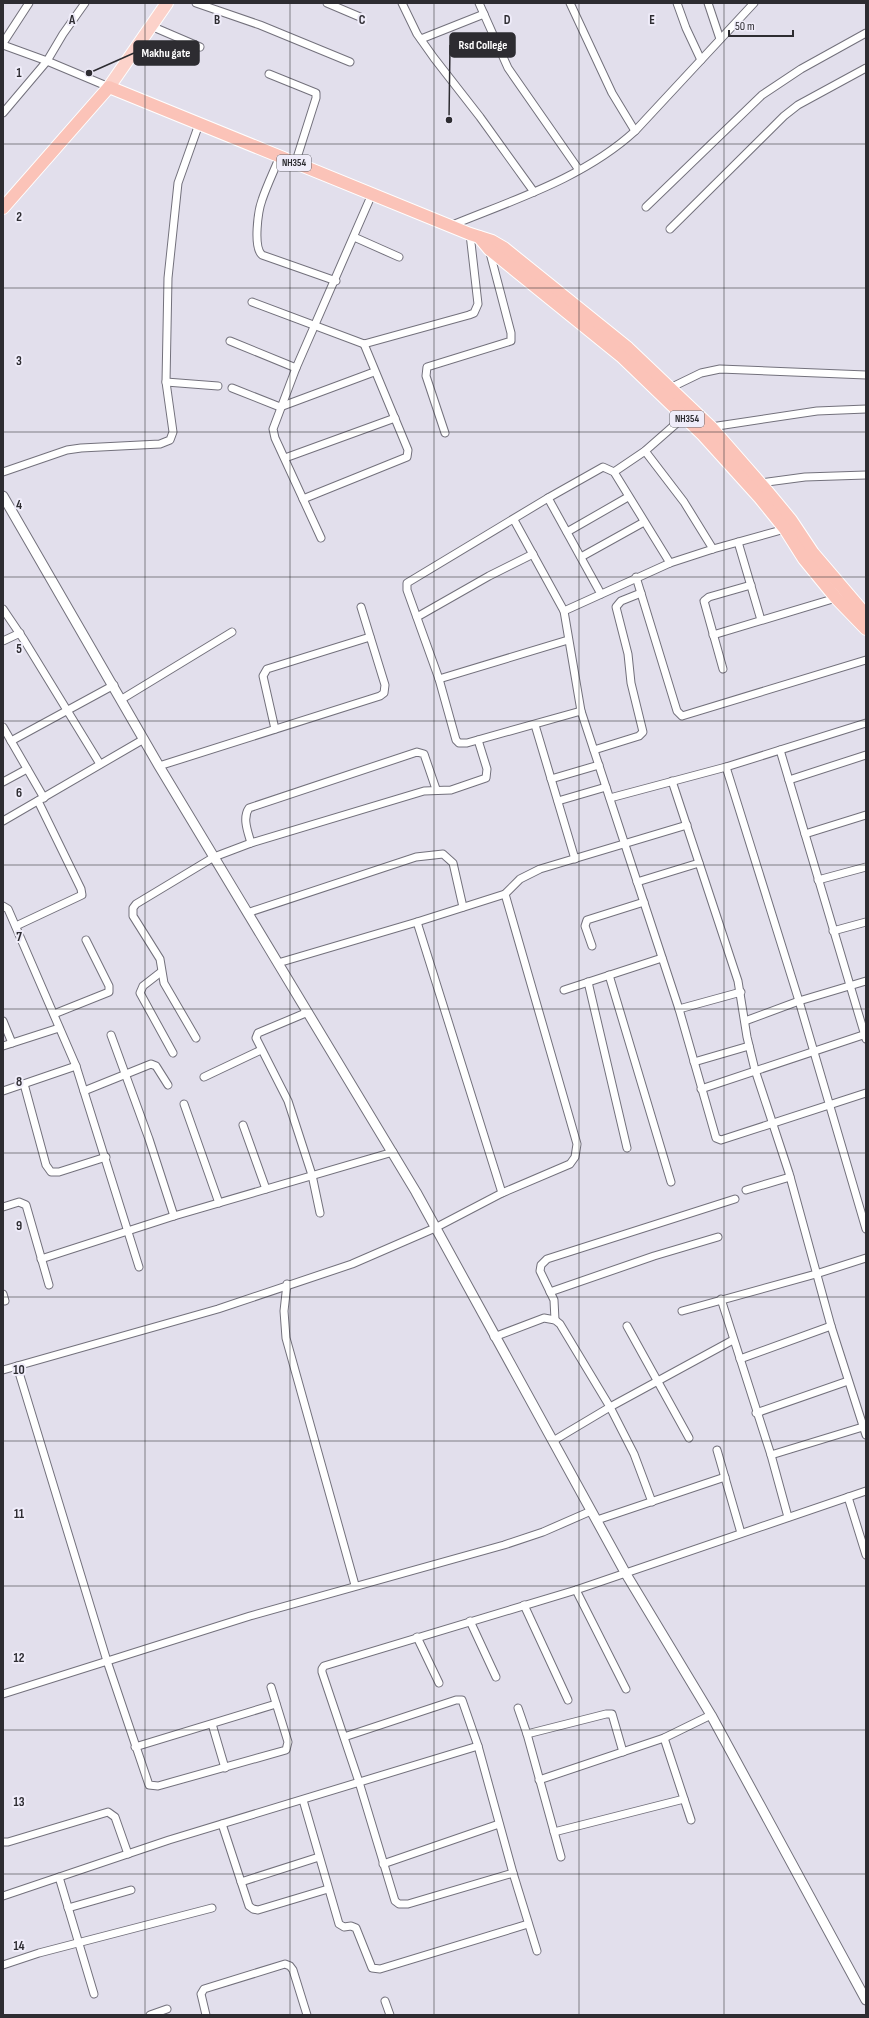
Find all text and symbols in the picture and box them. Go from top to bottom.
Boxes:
text: A [68,12,76,28]
text: B [214,12,220,28]
text: C [359,12,366,28]
text: D [504,12,511,28]
text: E [649,12,655,28]
scale bar [729,12,793,38]
text: 50 m [735,19,755,34]
callout: Rsd College [450,33,515,57]
text: Rsd College [459,38,507,53]
callout: Makhu gate [134,41,199,65]
text: Makhu gate [142,46,190,61]
text: 1 [16,65,22,81]
road number: NH354 [277,155,311,171]
text: 2 [16,209,22,225]
text: 3 [16,353,22,369]
road number: NH354 [670,411,704,427]
text: 4 [16,497,22,513]
text: 5 [16,641,22,657]
text: 6 [16,785,22,801]
text: 7 [16,929,22,945]
text: 8 [16,1074,22,1090]
text: 9 [16,1218,22,1234]
text: 10 [13,1362,25,1378]
text: 11 [14,1506,24,1522]
text: 12 [14,1650,25,1666]
text: 13 [14,1794,25,1810]
text: 14 [13,1938,25,1954]

